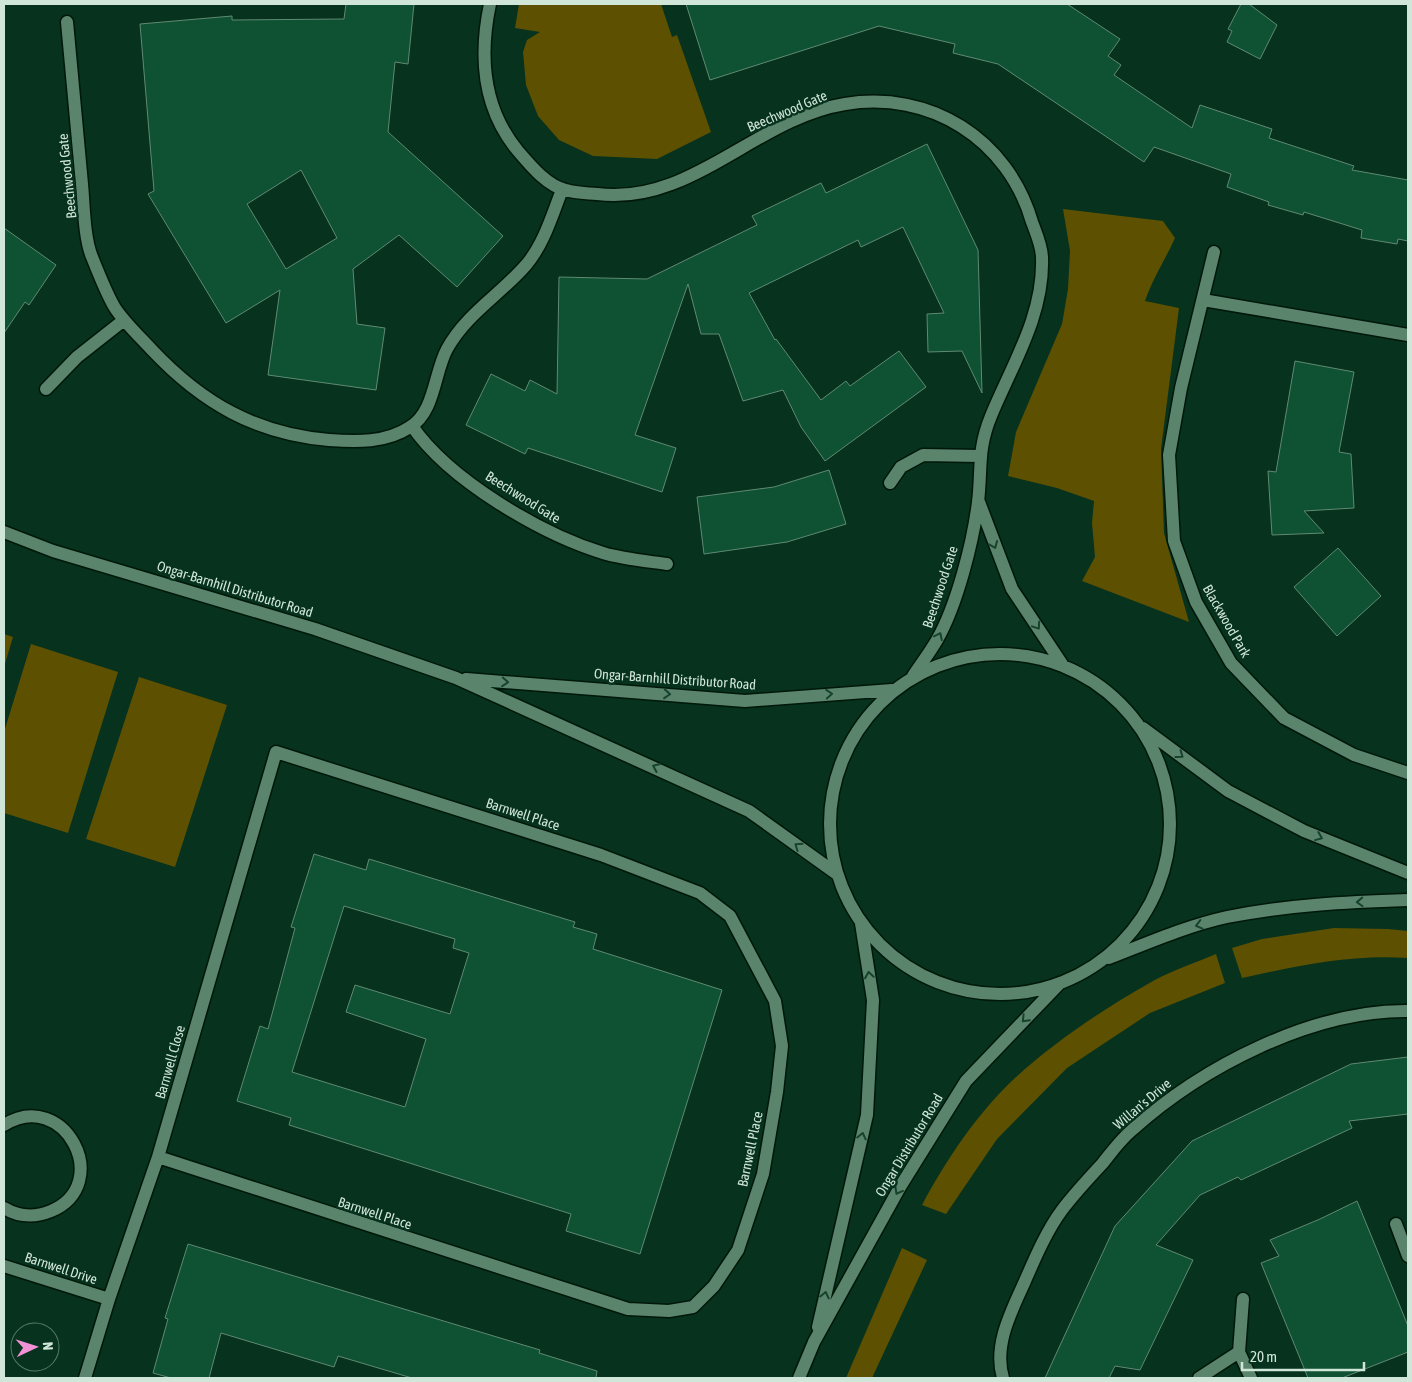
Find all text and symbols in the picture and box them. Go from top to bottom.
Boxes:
street label: Beechwood Gate [745,87,829,135]
street label: Beechwood Gate [55,133,79,219]
street label: Beechwood Gate [483,468,563,526]
one-way arrow [987,540,998,549]
street label: Beechwood Gate [919,544,961,630]
street label: Ongar-Barnhill Distributor Road [155,558,315,620]
street label: Blackwood Park [1200,582,1254,660]
one-way arrow [1031,621,1040,630]
one-way arrow [932,632,942,641]
street label: Ongar-Barnhill Distributor Road [593,665,757,693]
one-way arrow [501,676,509,687]
one-way arrow [663,688,671,699]
one-way arrow [825,689,833,700]
one-way arrow [1174,749,1184,758]
one-way arrow [652,763,661,774]
street label: Barnwell Place [484,795,562,833]
one-way arrow [1315,832,1323,842]
one-way arrow [794,843,803,852]
one-way arrow [1355,897,1363,907]
one-way arrow [1196,919,1204,929]
one-way arrow [864,970,875,978]
one-way arrow [1022,1014,1031,1023]
street label: Barnwell Close [152,1023,188,1101]
street label: Willan's Drive [1110,1075,1174,1133]
street label: Ongar Distributor Road [872,1091,946,1199]
street label: Barnwell Place [734,1110,766,1188]
one-way arrow [856,1132,867,1141]
one-way arrow [894,1186,904,1195]
street label: Barnwell Place [336,1194,414,1232]
street label: Barnwell Drive [23,1249,99,1287]
one-way arrow [819,1290,830,1299]
north arrow [10,1322,60,1372]
scale bar [1242,1340,1364,1372]
text: N [40,1341,56,1351]
text: 20 m [1250,1348,1277,1365]

